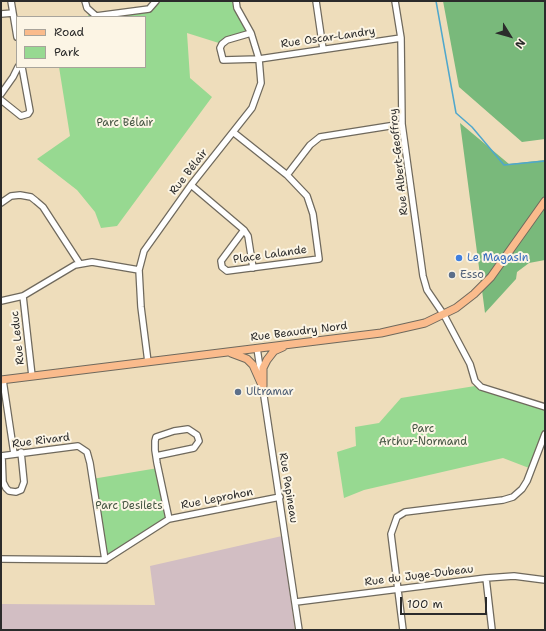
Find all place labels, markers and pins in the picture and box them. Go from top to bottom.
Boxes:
place label: Le Magasin [467,251,528,265]
marker: Le Magasin [454,253,464,263]
place label: Esso [460,268,484,282]
marker: Esso [447,270,457,280]
place label: Ultramar [246,385,294,399]
marker: Ultramar [233,387,243,397]

